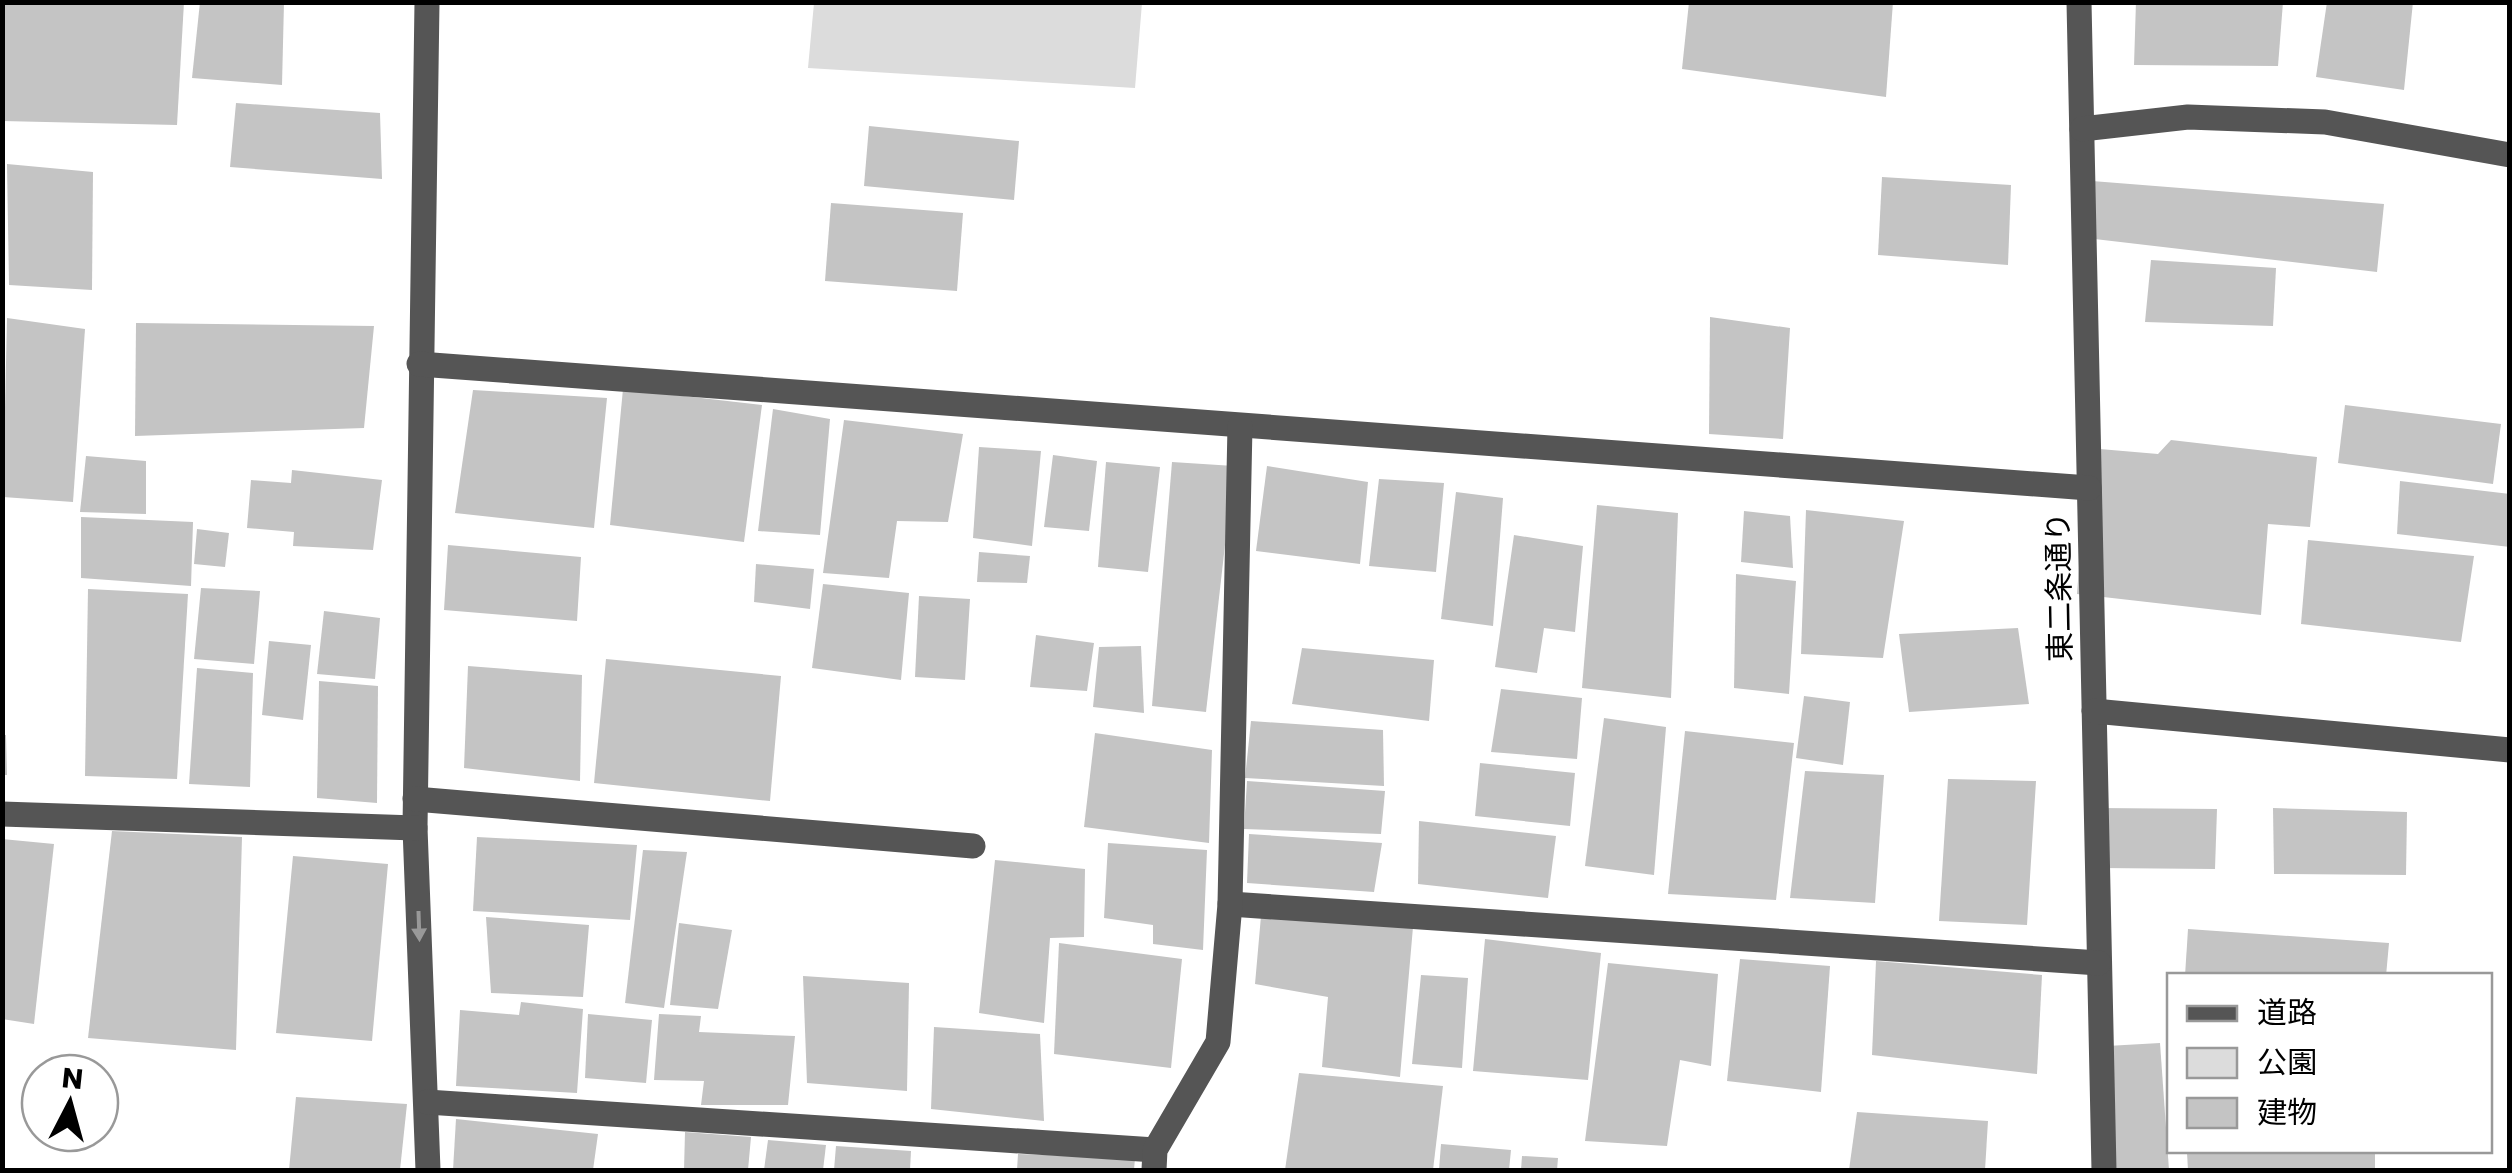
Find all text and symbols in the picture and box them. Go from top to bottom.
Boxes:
street label: 東二条通り [2036,512,2082,662]
one-way arrow [412,910,428,942]
legend [2167,973,2492,1153]
text: 道路 [2257,991,2317,1034]
text: 公園 [2257,1041,2317,1084]
north arrow [20,1053,120,1153]
text: N [60,1058,85,1099]
text: 建物 [2257,1091,2317,1134]

